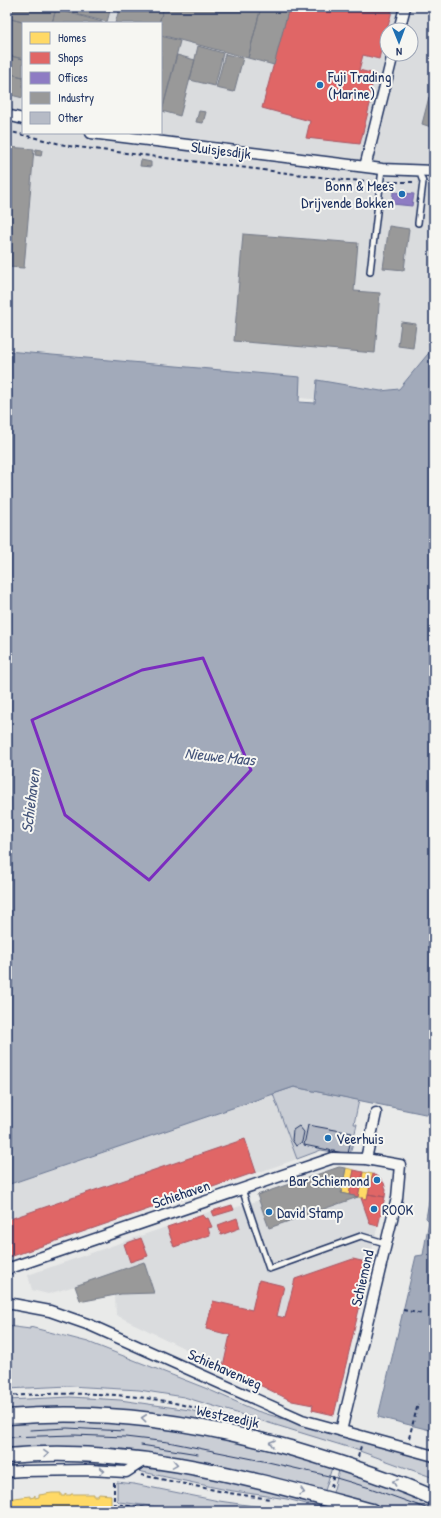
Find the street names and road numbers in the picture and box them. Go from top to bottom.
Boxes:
street label: Sluisjesdijk [190,136,252,164]
street label: Schiehaven [150,1174,213,1214]
street label: Schiemond [345,1248,379,1308]
street label: Schiehavenweg [185,1343,266,1395]
street label: Westzeedijk [195,1399,261,1433]

